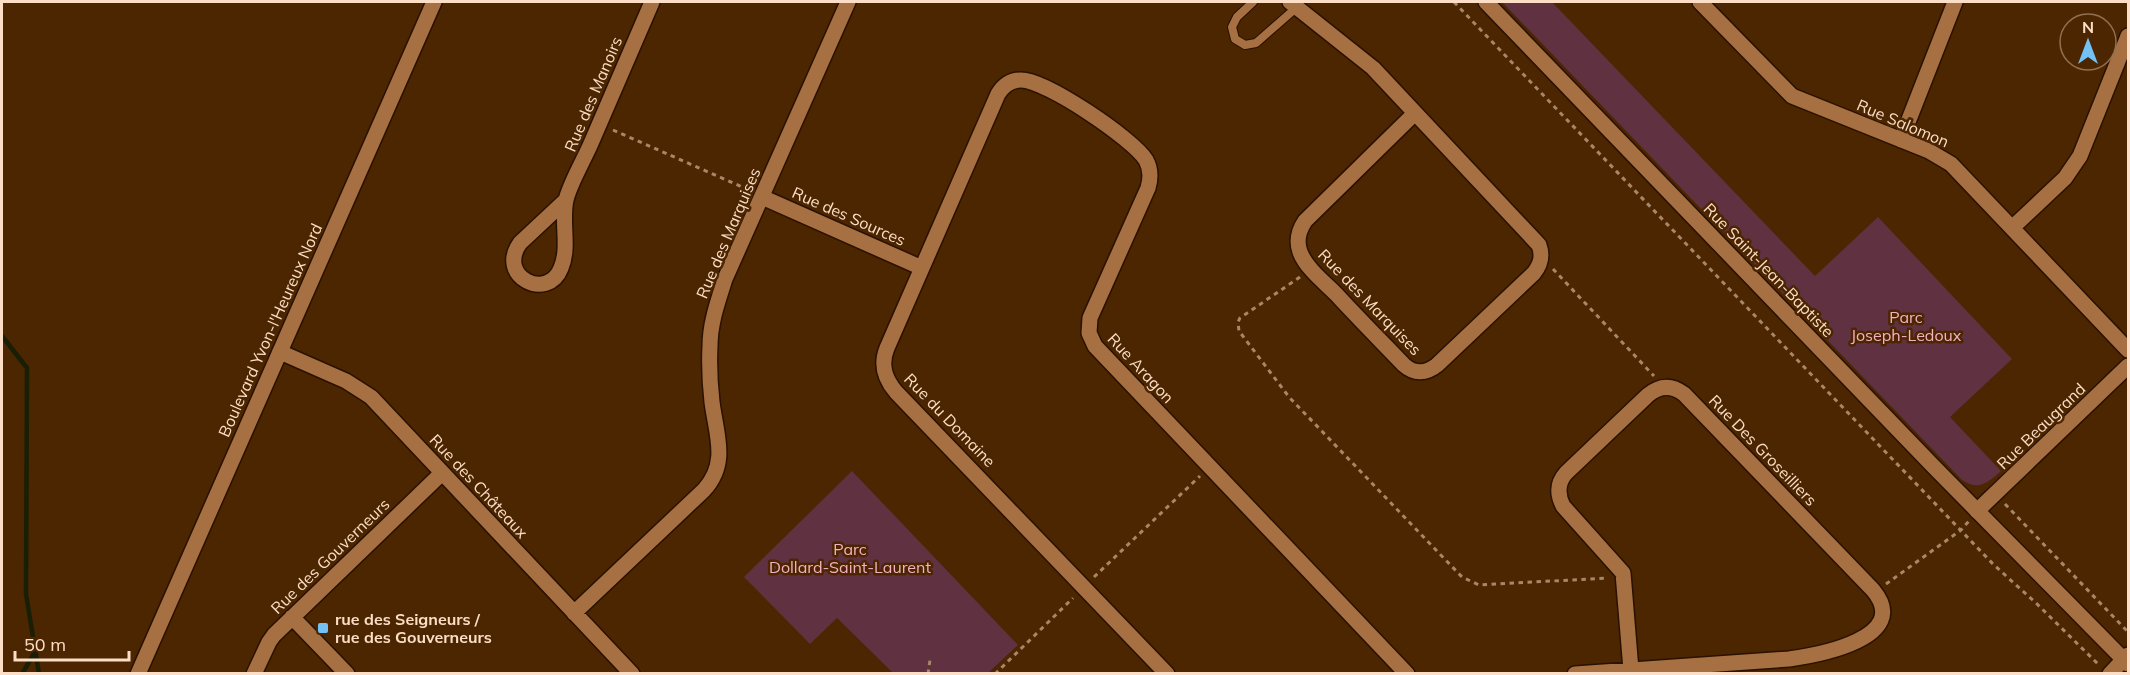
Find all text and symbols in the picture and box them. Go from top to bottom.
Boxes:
north arrow [2058,12,2118,72]
text: N [2082,17,2094,37]
street label: Rue des Manoirs [560,33,626,154]
street label: Rue Salomon [1854,95,1952,151]
street label: Rue des Marquises [691,165,765,301]
street label: Rue des Sources [789,182,909,250]
street label: Rue Saint-Jean-Baptiste [1700,199,1838,341]
street label: Boulevard Yvon-l'Heureux Nord [214,220,326,440]
street label: Rue des Marquises [1314,245,1426,359]
park label: Parc Joseph-Ledoux [1851,307,1962,345]
street label: Rue Aragon [1104,329,1178,407]
street label: Rue du Domaine [900,369,1000,471]
street label: Rue Beaugrand [1992,379,2090,473]
street label: Rue Des Groseilliers [1705,390,1821,510]
street label: Rue des Châteaux [426,430,533,543]
street label: Rue des Gouverneurs [266,494,394,618]
park label: Parc Dollard-Saint-Laurent [769,539,931,577]
place label: rue des Seigneurs / rue des Gouverneurs [335,609,492,647]
marker: rue des Seigneurs / rue des Gouverneurs [316,621,330,635]
scale bar [15,624,129,662]
text: 50 m [24,633,66,656]

